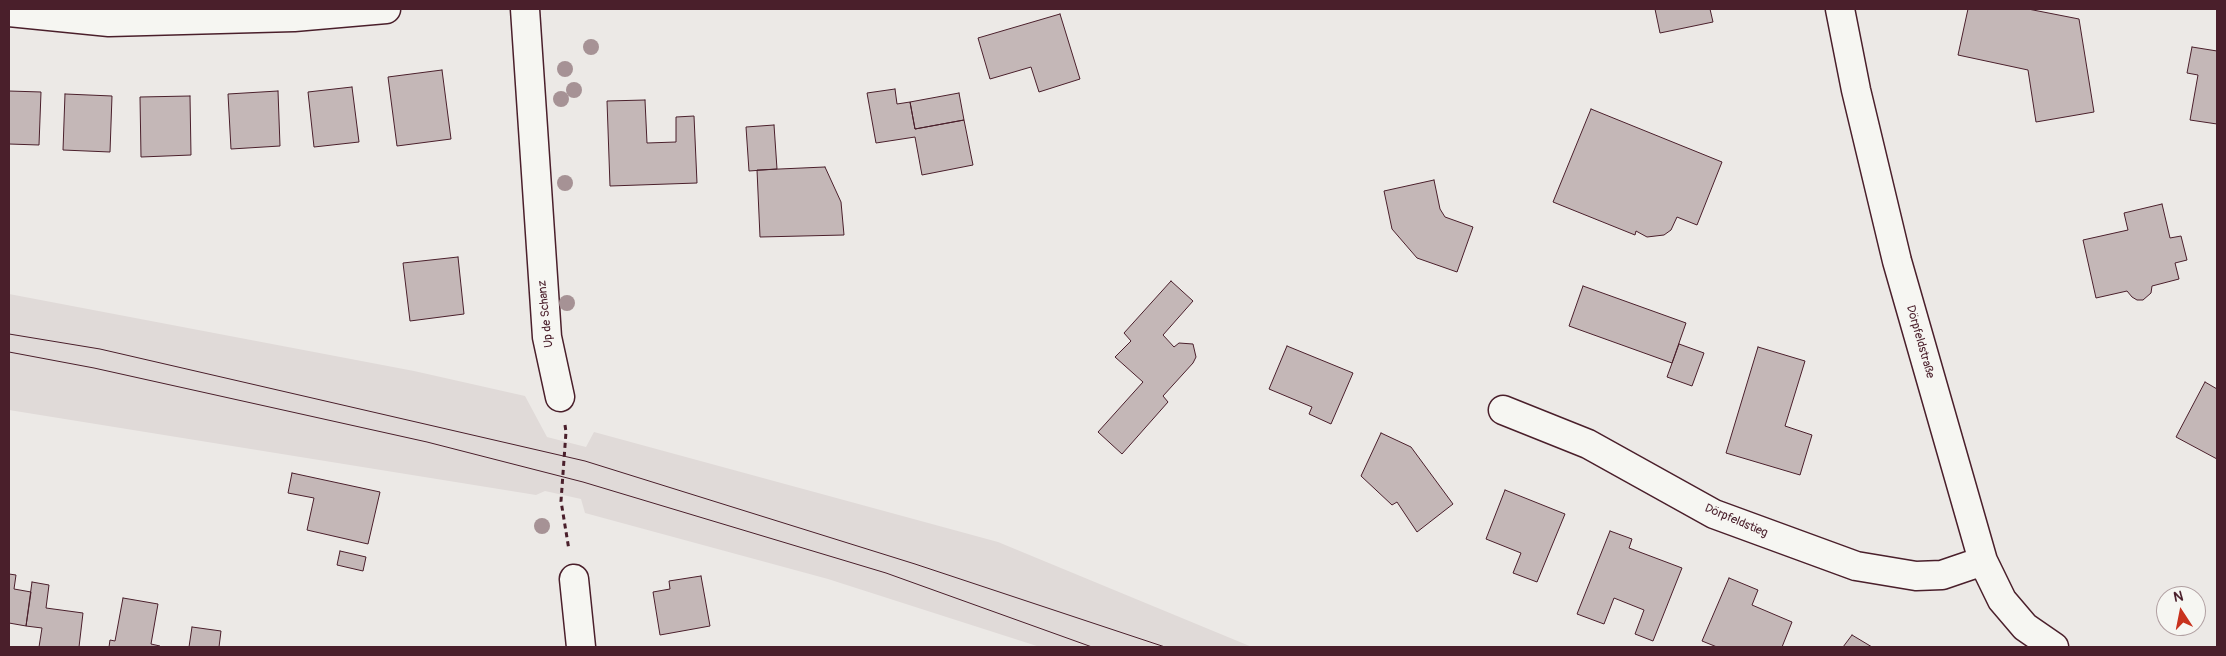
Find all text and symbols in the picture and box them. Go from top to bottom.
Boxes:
street label: Up de Schanz [535,280,557,348]
street label: Dörpfeldstraße [1903,304,1937,380]
street label: Dörpfeldstieg [1702,501,1770,541]
north arrow [2156,586,2206,636]
text: N [2172,588,2185,606]

